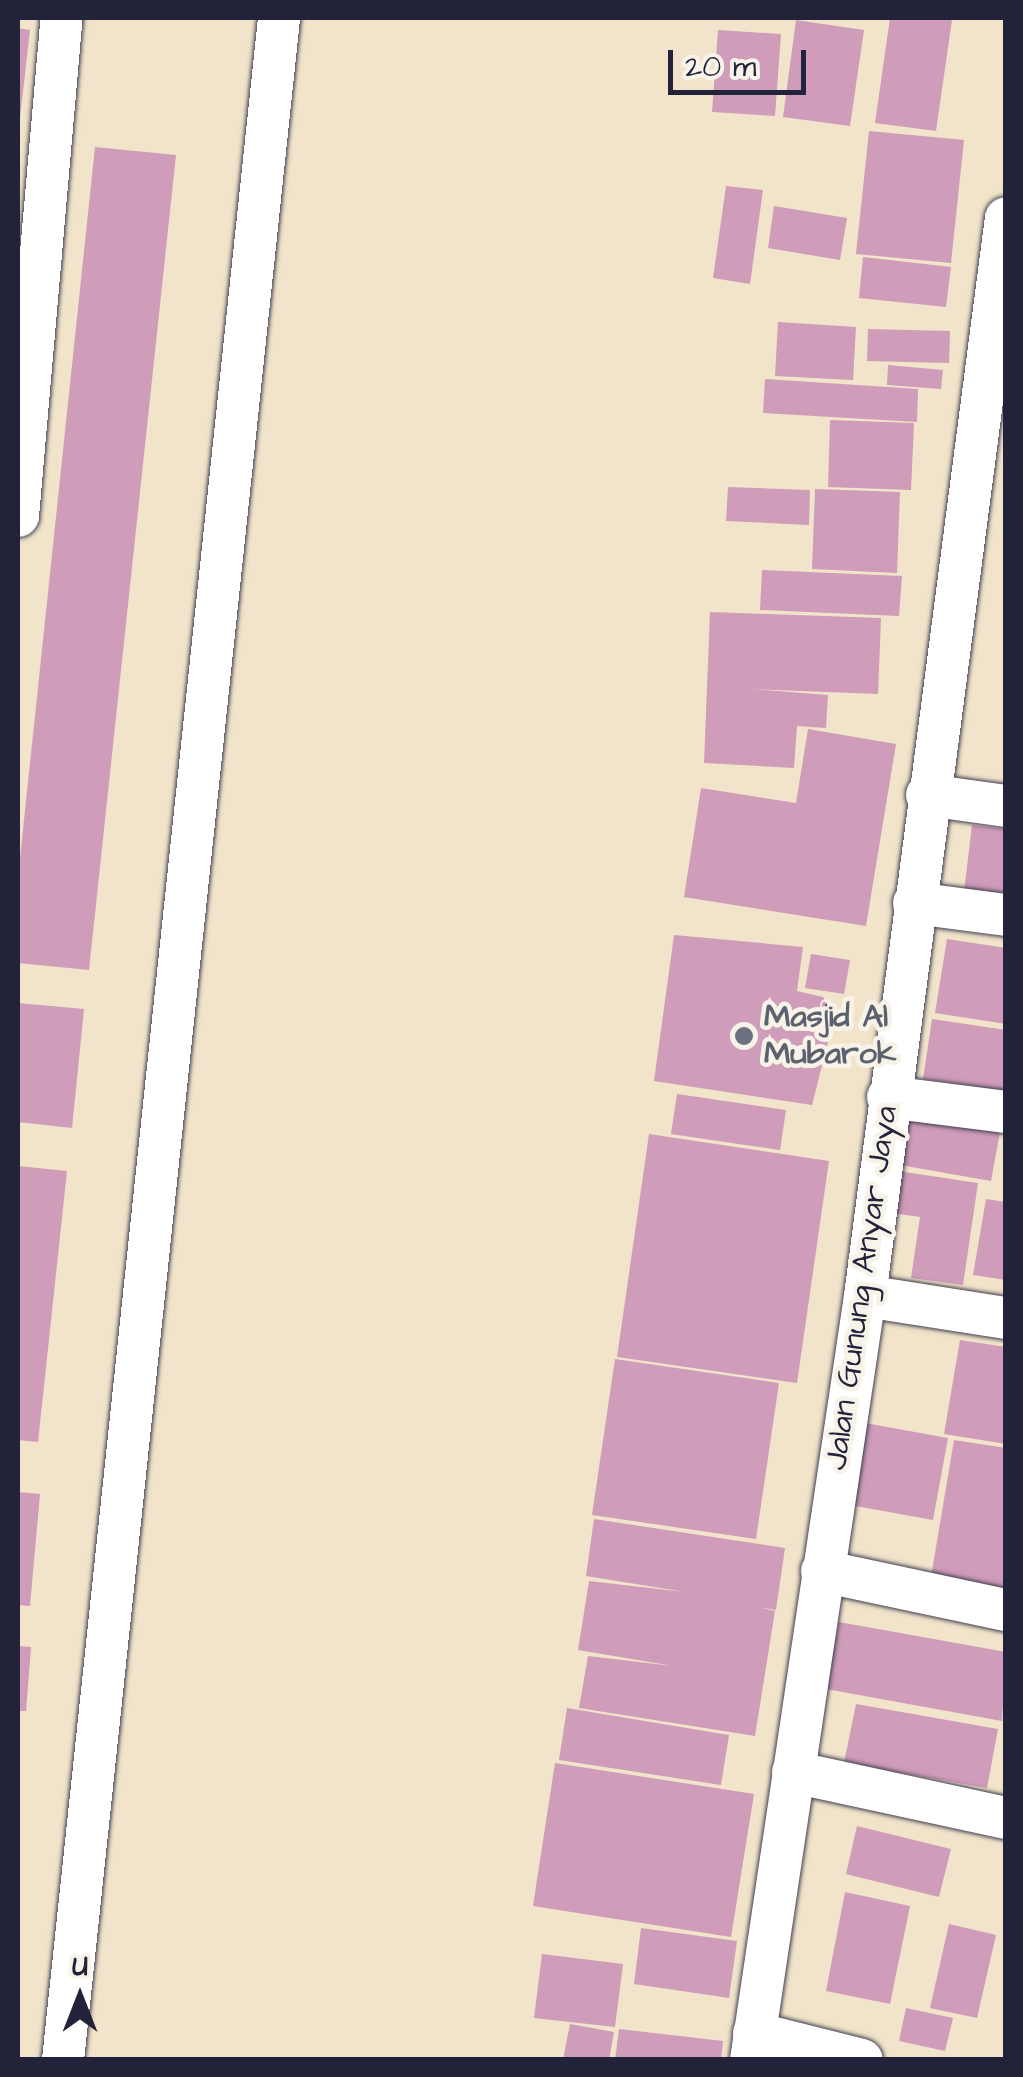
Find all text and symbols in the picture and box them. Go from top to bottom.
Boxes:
scale bar [673,30,810,92]
text: 20 m [685,46,756,88]
place label: Masjid Al Mubarok [764,999,896,1074]
marker: Masjid Al Mubarok [733,1025,755,1047]
street label: Jalan Gunung Anyar Jaya [817,1104,907,1472]
north arrow [30,1947,130,2047]
text: U [72,1947,88,1986]

